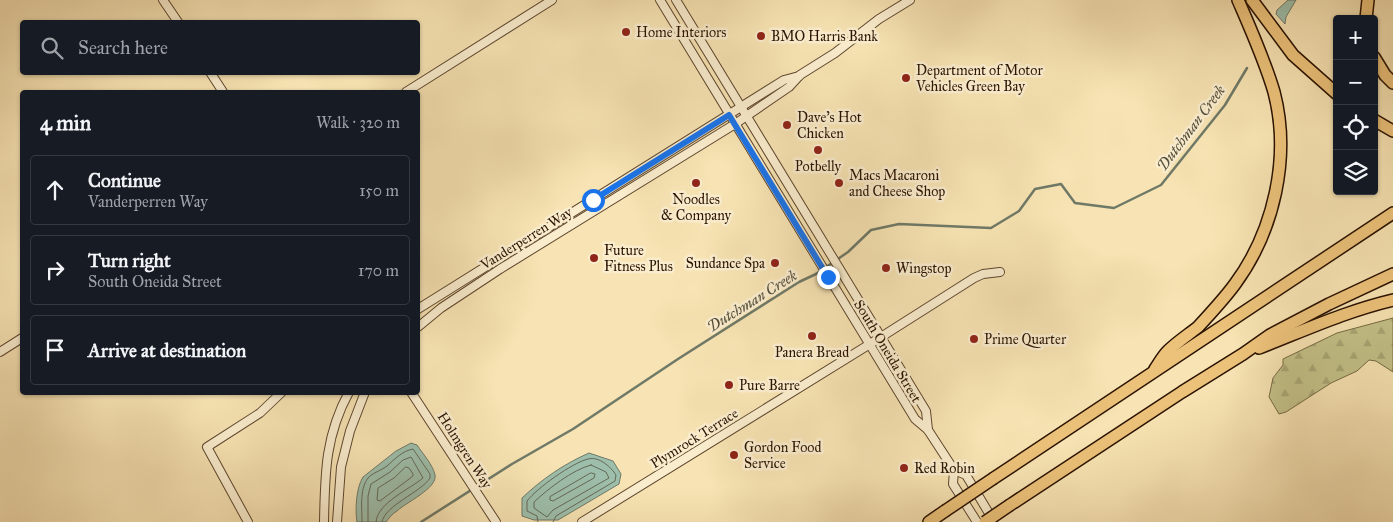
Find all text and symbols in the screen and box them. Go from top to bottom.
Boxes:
map controls [1333,15,1378,195]
button: + [1333,15,1378,60]
search box [20,20,420,75]
place label: Home Interiors [636,24,726,41]
marker: Home Interiors [620,26,632,38]
place label: BMO Harris Bank [771,28,878,45]
marker: BMO Harris Bank [755,30,767,42]
icon: search [38,34,66,62]
text: Search here [78,36,168,59]
button: − [1333,60,1378,105]
place label: Department of Motor Vehicles Green Bay [915,62,1043,95]
marker: Department of Motor Vehicles Green Bay [900,72,912,84]
water label: Dutchman Creek [1153,81,1229,174]
button: locate [1333,105,1378,150]
place label: Dave's Hot Chicken [797,109,862,142]
text: 4 min [40,110,91,136]
text: Walk · 320 m [316,113,400,132]
marker: Dave's Hot Chicken [781,119,793,131]
marker: Potbelly [812,144,824,156]
button: layers [1333,150,1378,195]
place label: Potbelly [795,158,842,175]
place label: Macs Macaroni and Cheese Shop [849,167,945,200]
text: Continue [88,169,161,192]
icon: ahead [41,176,69,204]
marker: Noodles & Company [690,177,702,189]
marker: Macs Macaroni and Cheese Shop [833,177,845,189]
text: 150 m [359,181,399,200]
route start [582,189,605,212]
place label: Noodles & Company [661,191,731,224]
text: Vanderperren Way [88,192,208,211]
street label: Vanderperren Way [476,203,576,274]
place label: Future Fitness Plus [604,242,673,275]
text: Turn right [88,249,171,272]
marker: Future Fitness Plus [588,252,600,264]
place label: Sundance Spa [686,255,765,272]
icon: right [41,256,69,284]
marker: Sundance Spa [769,257,781,269]
place label: Wingstop [896,260,951,277]
text: 170 m [358,261,399,280]
marker: Wingstop [880,262,892,274]
water label: Dutchman Creek [704,266,800,336]
route end [817,266,840,289]
text: South Oneida Street [88,272,222,291]
street label: South Oneida Street [850,297,925,406]
marker: Panera Bread [806,330,818,342]
place label: Prime Quarter [984,331,1067,348]
marker: Prime Quarter [968,333,980,345]
icon: arrive [41,336,69,364]
text: Arrive at destination [88,339,246,362]
place label: Panera Bread [775,344,849,361]
place label: Pure Barre [739,377,800,394]
marker: Pure Barre [723,379,735,391]
street label: Plymrock Terrace [647,405,741,472]
street label: Holmgren Way [434,409,496,492]
place label: Gordon Food Service [744,439,822,472]
marker: Gordon Food Service [728,449,740,461]
place label: Red Robin [914,460,975,477]
marker: Red Robin [898,462,910,474]

